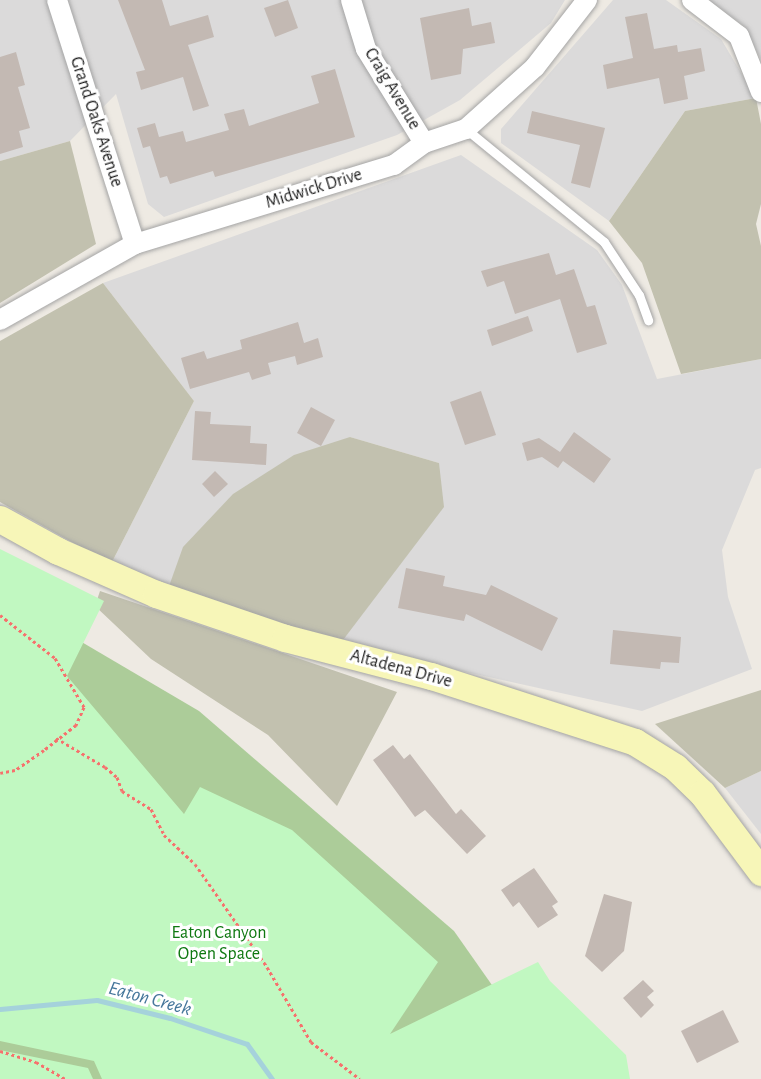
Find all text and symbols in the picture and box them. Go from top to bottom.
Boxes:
street label: Craig Avenue [359,44,425,134]
street label: Grand Oaks Avenue [65,54,127,190]
street label: Midwick Drive [263,164,365,214]
street label: Altadena Drive [348,645,454,693]
park label: Eaton Canyon Open Space [172,923,266,966]
water label: Eaton Creek [106,976,194,1022]

